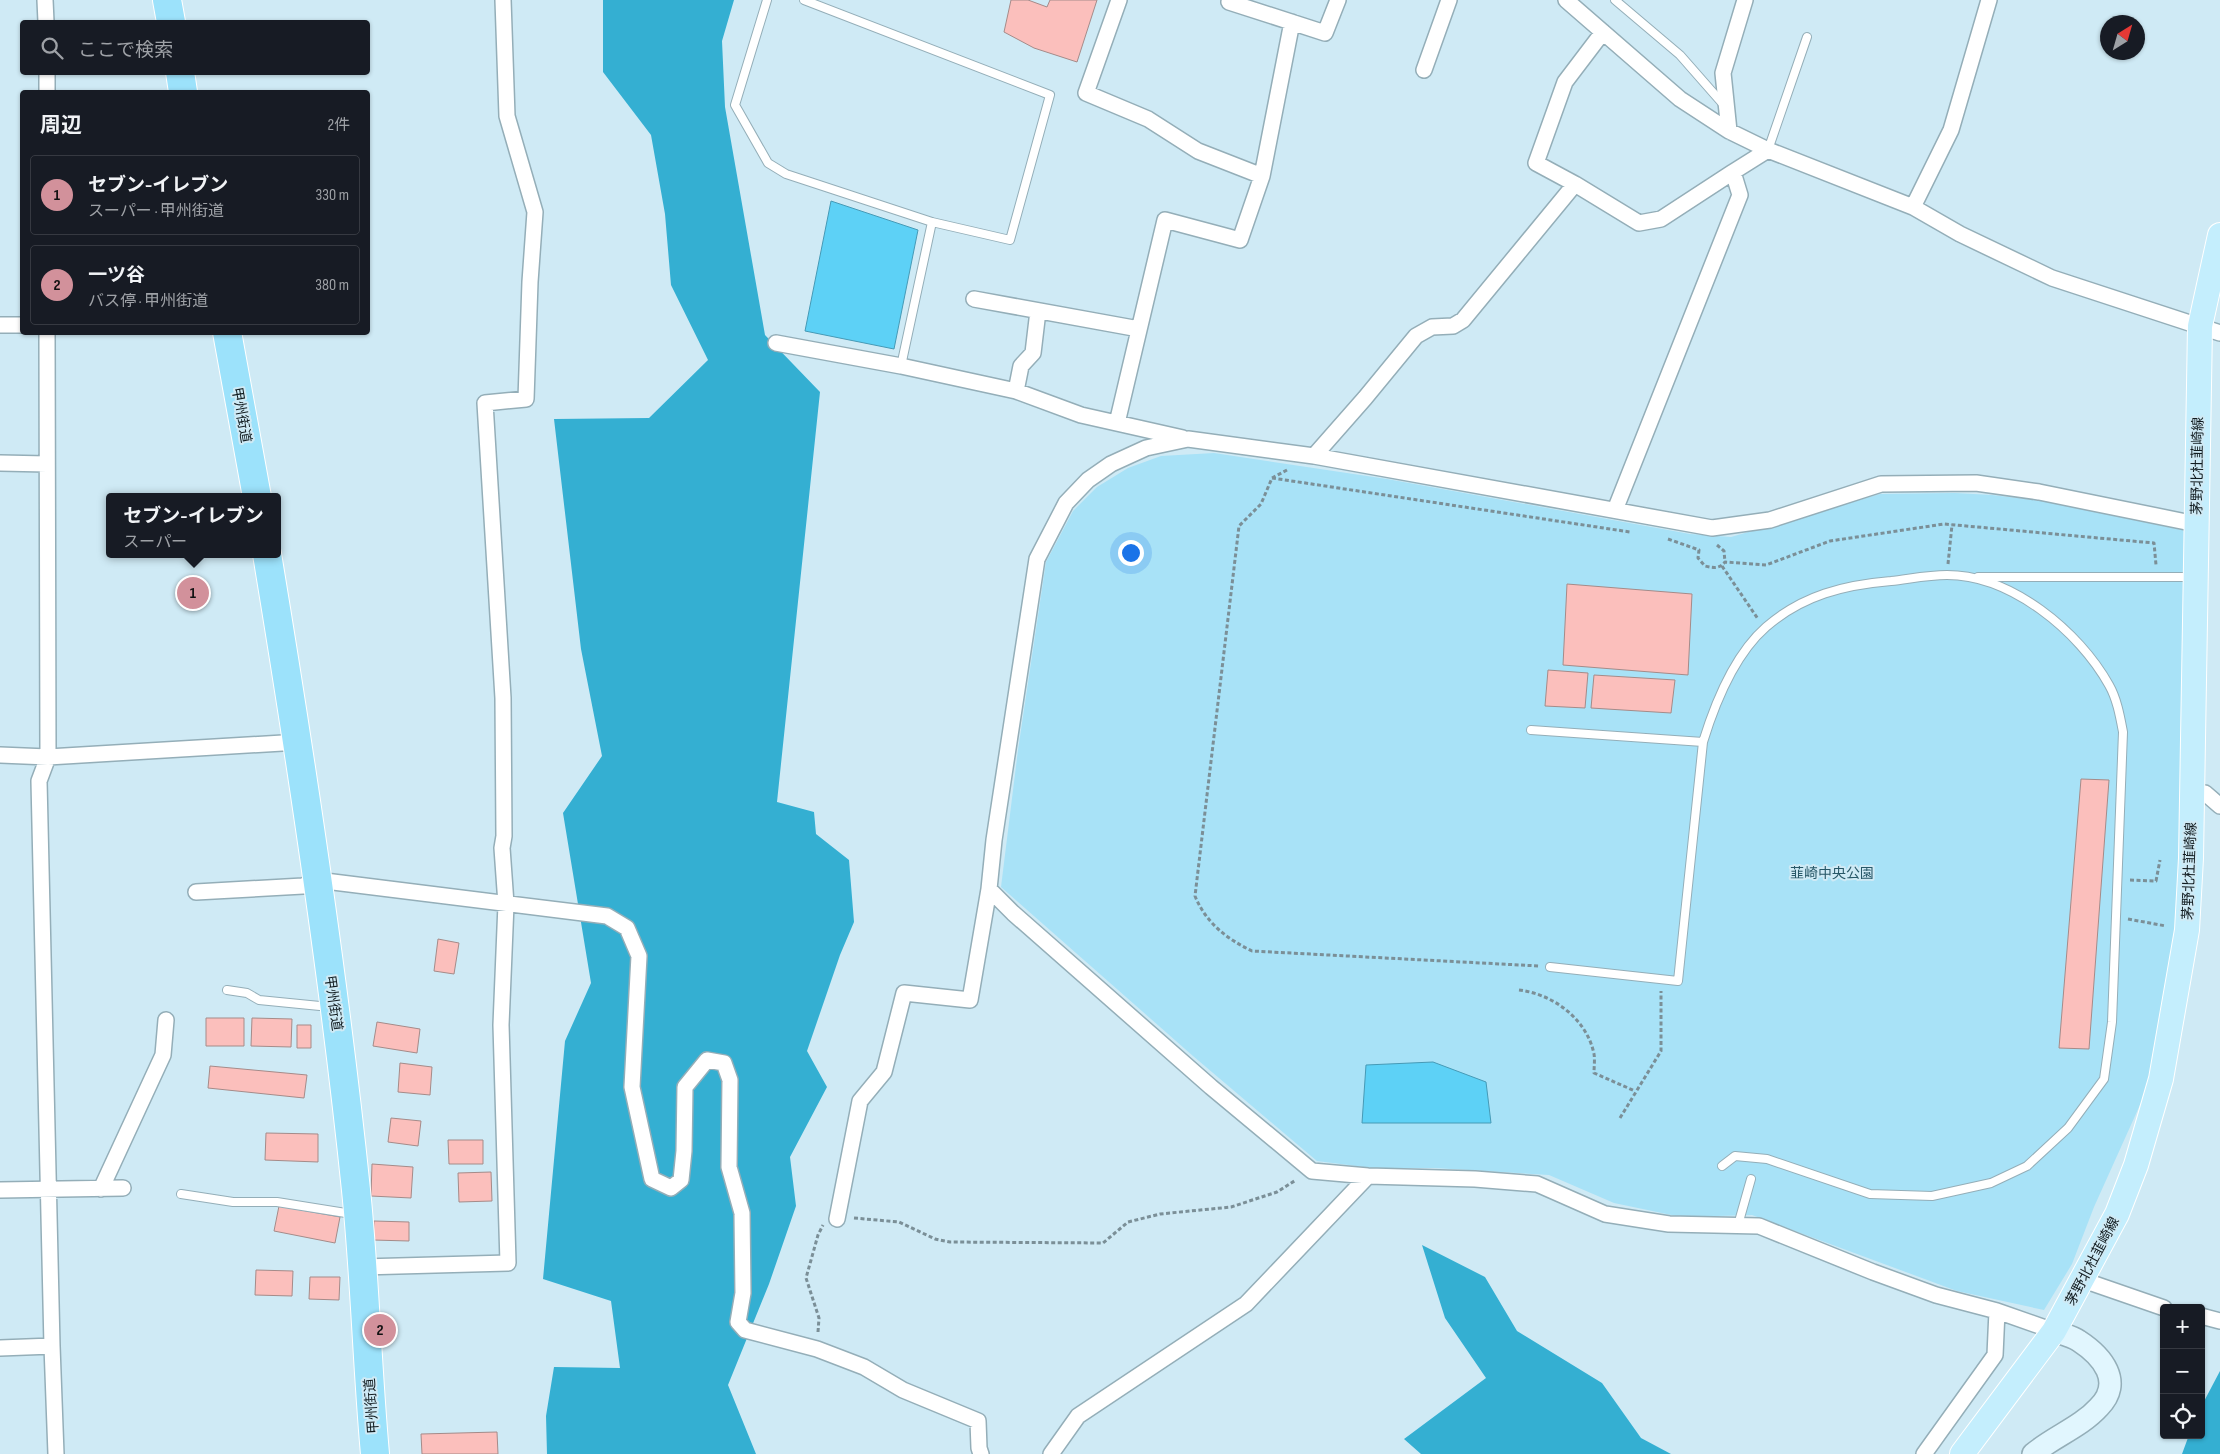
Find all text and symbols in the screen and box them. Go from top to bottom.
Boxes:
north arrow [2100,15,2145,60]
search box [20,20,370,75]
icon: search [38,34,66,62]
text: ここで検索 [78,39,173,62]
text: 周辺 [40,113,82,138]
text: 2件 [327,116,350,135]
text: セブン-イレブン [88,174,228,197]
text: 1 [54,186,60,205]
text: 330 m [316,186,349,205]
text: スーパー · 甲州街道 [88,202,224,221]
text: 一ツ谷 [88,264,145,287]
text: 2 [53,276,61,295]
text: 380 m [315,276,349,295]
text: バス停 · 甲州街道 [88,292,208,311]
street label: 甲州街道 [228,386,255,444]
street label: 茅野北杜韮崎線 [2188,417,2207,515]
popup [106,493,281,558]
text: セブン-イレブン [123,505,264,528]
text: スーパー [123,533,187,552]
your location [1118,540,1144,566]
pin: 1 [177,574,209,612]
street label: 茅野北杜韮崎線 [2179,822,2200,920]
park label: 韮崎中央公園 [1790,865,1874,882]
street label: 甲州街道 [321,974,346,1032]
street label: 茅野北杜韮崎線 [2062,1214,2123,1308]
map controls [2160,1304,2205,1439]
button: + [2160,1304,2205,1349]
pin: 2 [364,1311,396,1349]
button: − [2160,1349,2205,1394]
street label: 甲州街道 [361,1377,382,1434]
button: locate [2160,1394,2205,1439]

